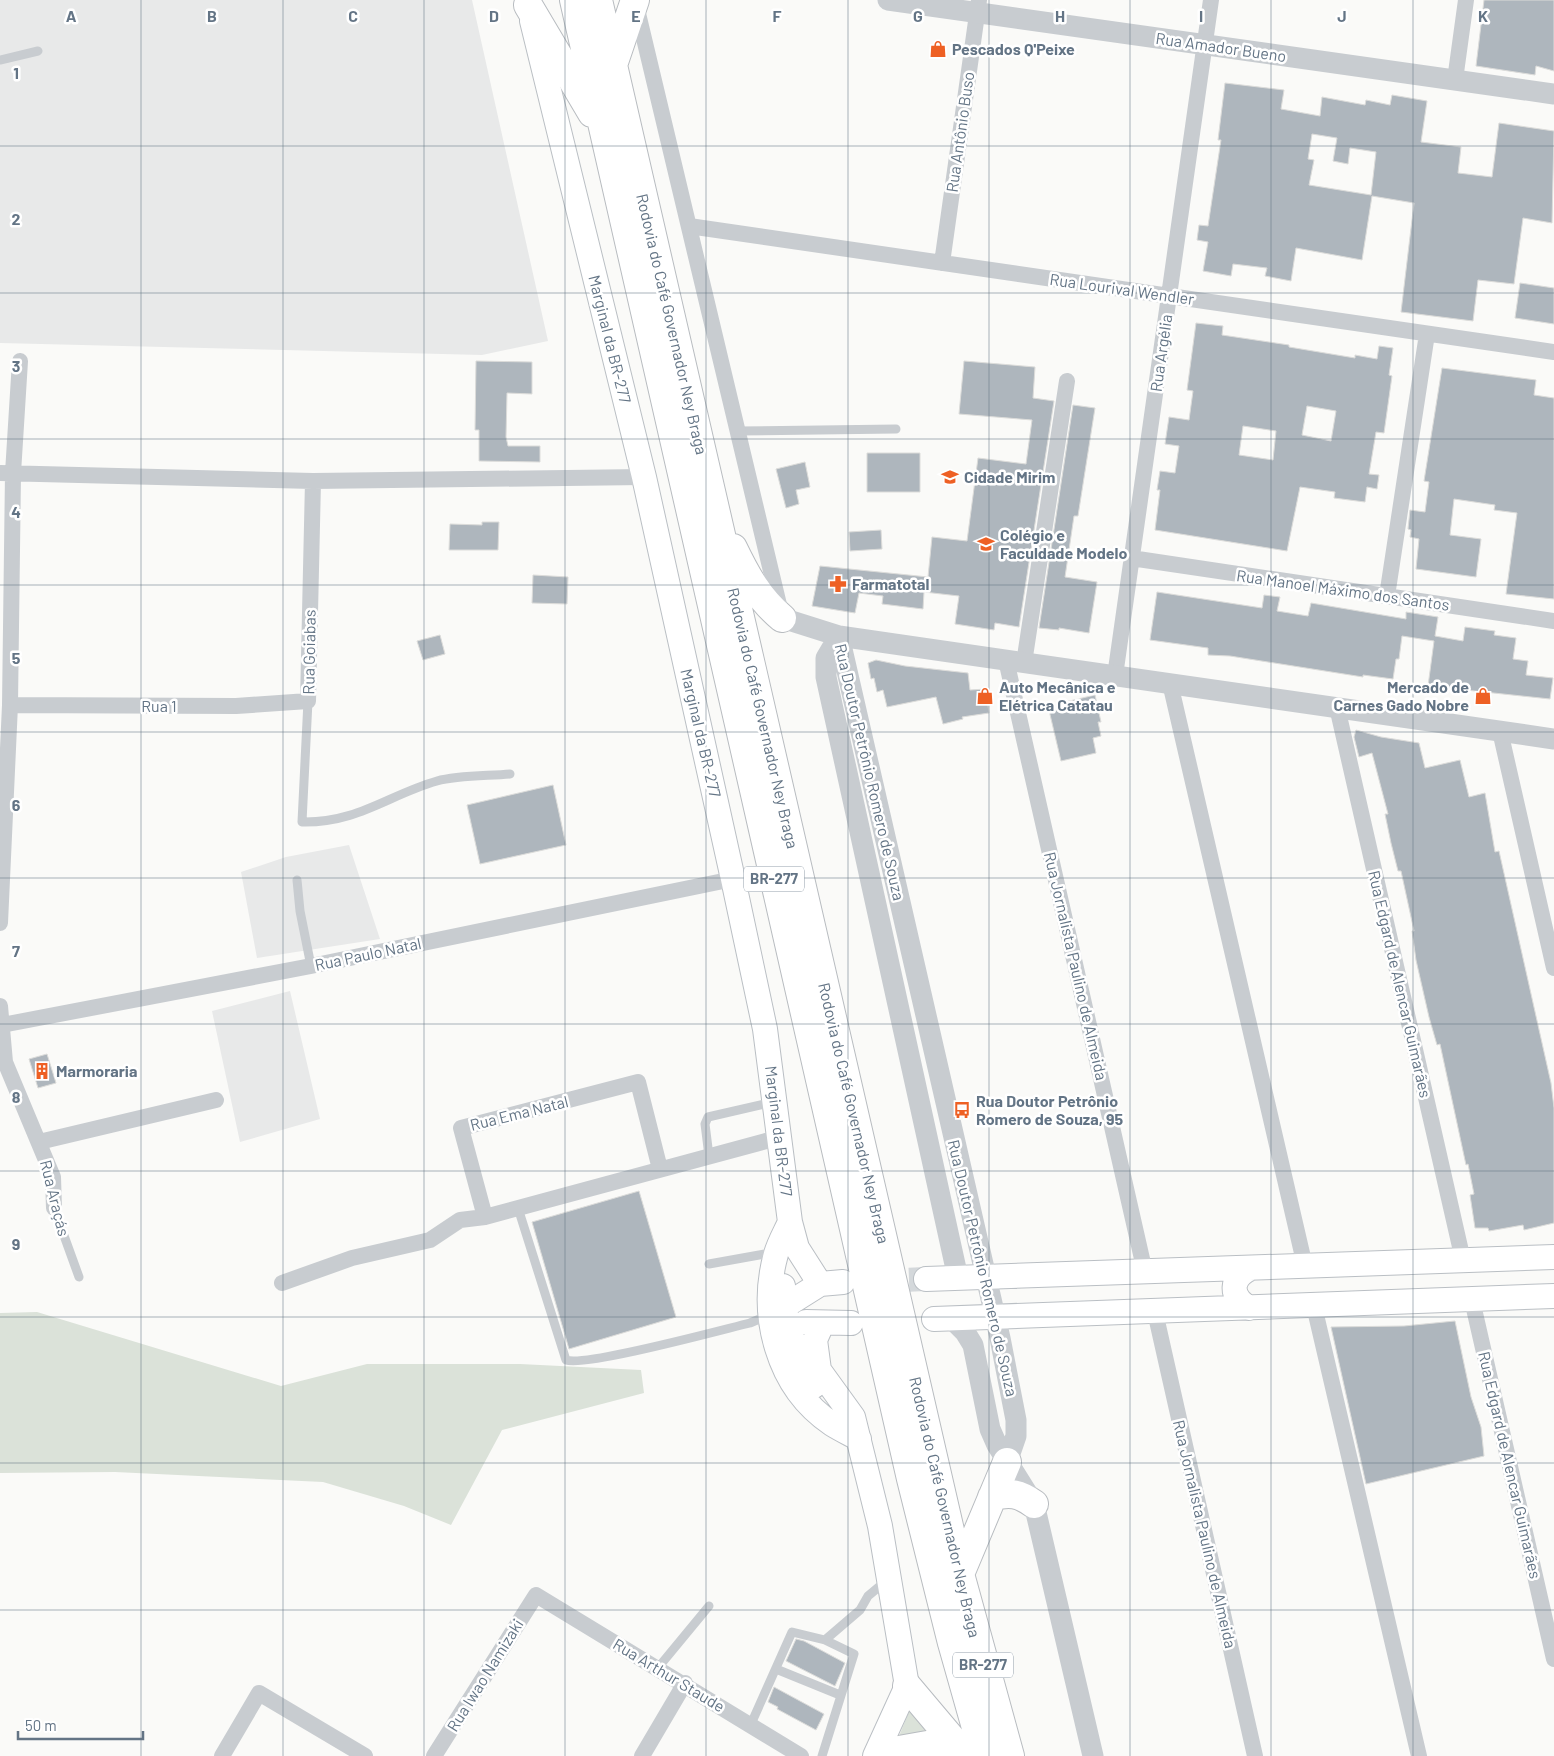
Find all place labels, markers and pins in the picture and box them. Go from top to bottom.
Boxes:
shop icon: Pescados Q'Peixe [928,39,948,59]
place label: Pescados Q'Peixe [952,39,1075,58]
school or university icon: Cidade Mirim [940,467,960,487]
place label: Cidade Mirim [964,467,1055,486]
place label: Colégio e Faculdade Modelo [1000,525,1127,562]
school or university icon: Colégio e Faculdade Modelo [976,534,996,554]
pharmacy icon: Farmatotal [828,574,848,594]
place label: Farmatotal [852,574,930,593]
place label: Auto Mecânica e Elétrica Catatau [999,677,1116,714]
place label: Mercado de Carnes Gado Nobre [1334,677,1469,714]
shop icon: Auto Mecânica e Elétrica Catatau [975,686,995,706]
shop icon: Mercado de Carnes Gado Nobre [1473,686,1493,706]
building icon: Marmoraria [32,1061,52,1081]
place label: Marmoraria [56,1061,137,1080]
place label: Rua Doutor Petrônio Romero de Souza, 95 [976,1091,1124,1128]
bus stop icon: Rua Doutor Petrônio Romero de Souza, 95 [952,1100,972,1120]

